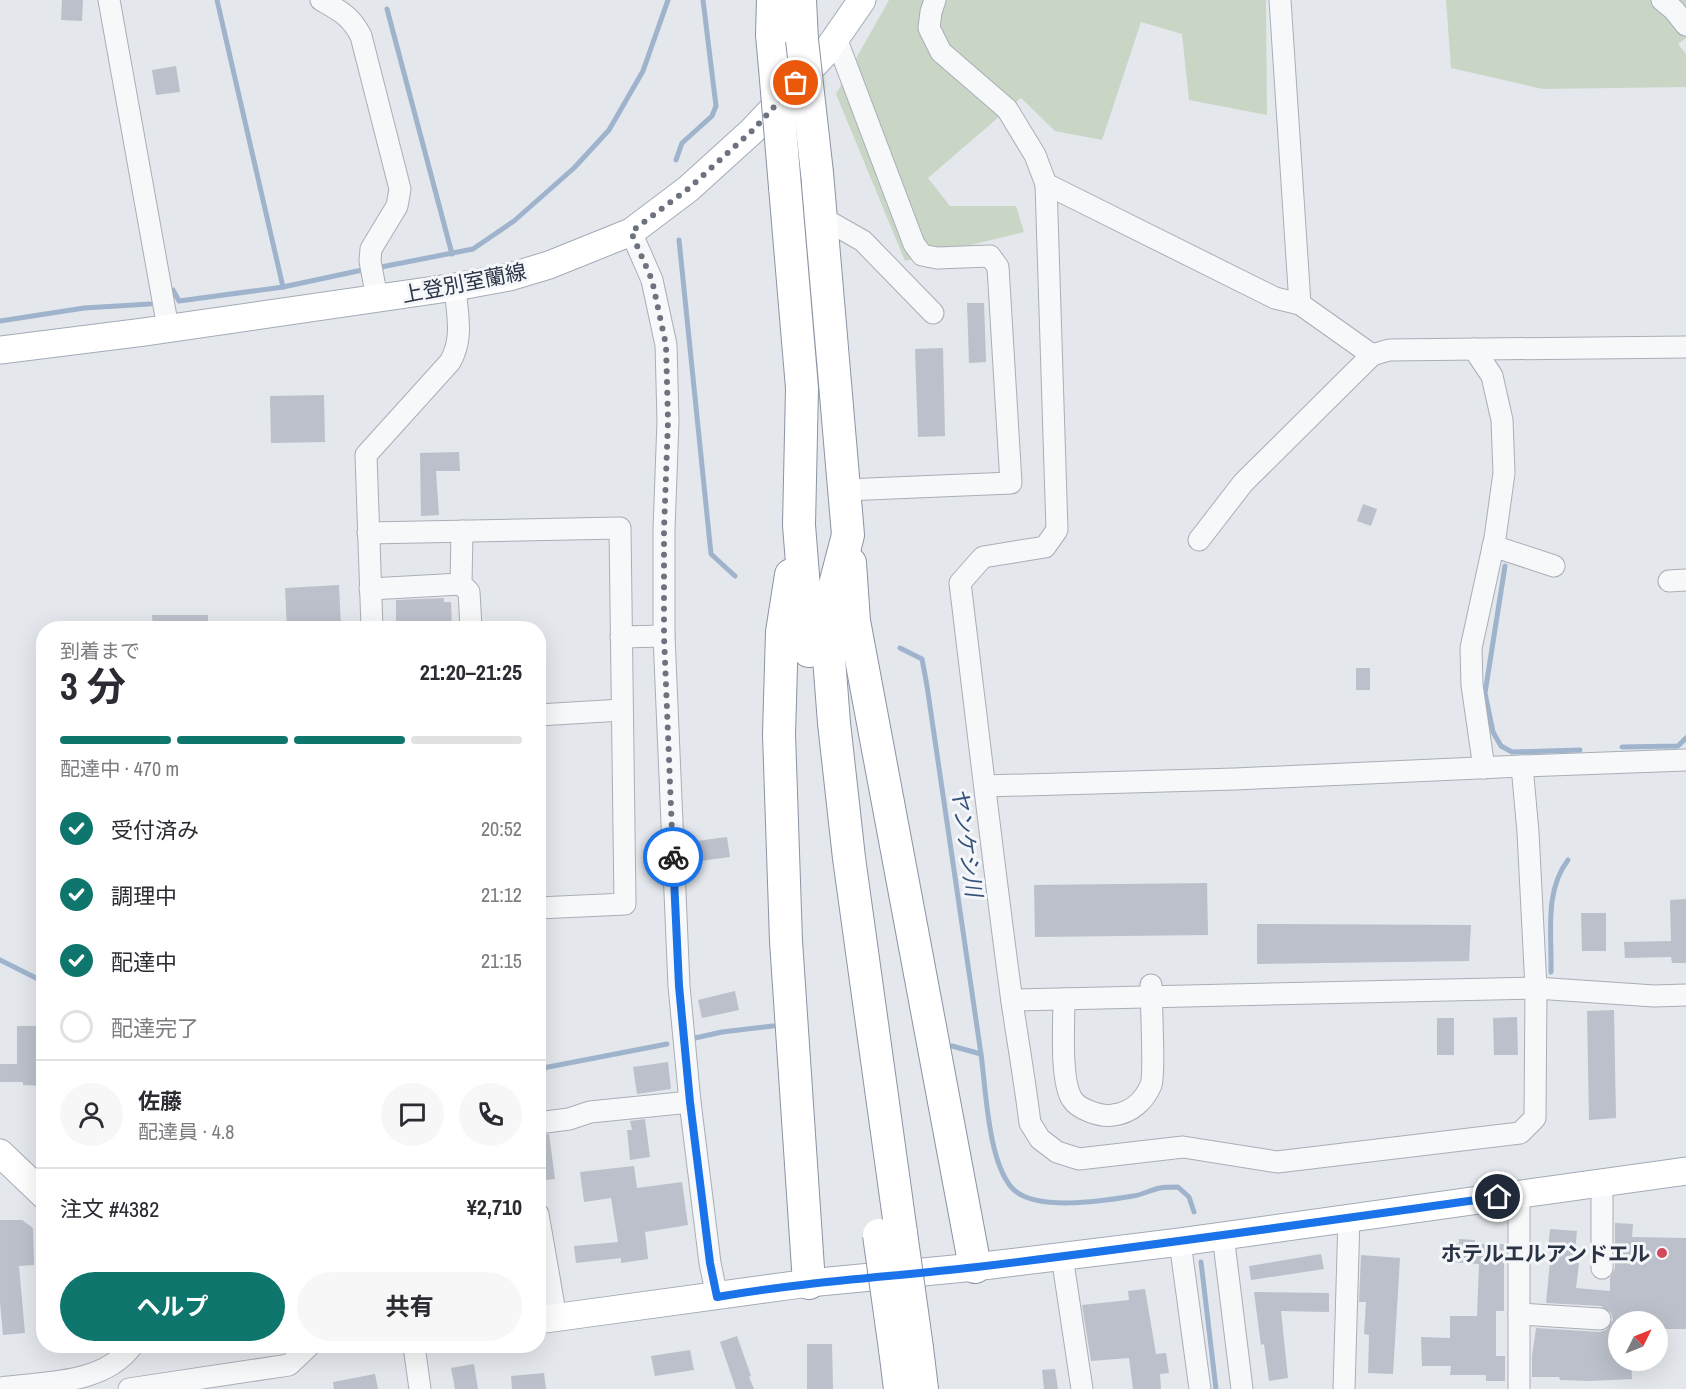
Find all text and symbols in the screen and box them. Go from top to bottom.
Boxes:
pin [770,57,821,108]
icon: bag [779,66,812,99]
street label: 上登別室蘭線 [399,257,529,309]
text: 到着まで [60,637,140,664]
text: 21:20–21:25 [420,657,522,687]
text: 3 分 [60,660,126,712]
text: 配達中 · 470 m [60,755,179,782]
water label: ヤンケシ川 [944,785,990,901]
icon: check [60,812,93,845]
text: 受付済み [111,815,199,845]
text: 20:52 [481,815,522,842]
courier [643,827,703,887]
icon: bike [657,841,690,874]
icon: check [60,878,93,911]
text: 調理中 [111,881,177,911]
text: 21:12 [481,881,522,908]
icon: check [60,944,93,977]
text: 配達中 [111,947,177,977]
text: 21:15 [481,947,522,974]
text: 配達完了 [111,1013,199,1043]
button: person [60,1083,123,1146]
button: chat [381,1083,444,1146]
button: phone [459,1083,522,1146]
text: 佐藤 [138,1086,182,1116]
text: 配達員 · 4.8 [138,1118,234,1145]
pin [1472,1171,1523,1222]
icon: home [1481,1180,1514,1213]
text: ¥2,710 [467,1192,522,1222]
text: 注文 #4382 [60,1194,159,1224]
place label: ホテルエルアンドエル [1441,1239,1650,1268]
marker: ホテルエルアンドエル [1655,1246,1669,1260]
button: ヘルプ [60,1272,285,1341]
button: 共有 [297,1272,522,1341]
north arrow [1608,1311,1668,1371]
map controls [1608,1311,1668,1371]

